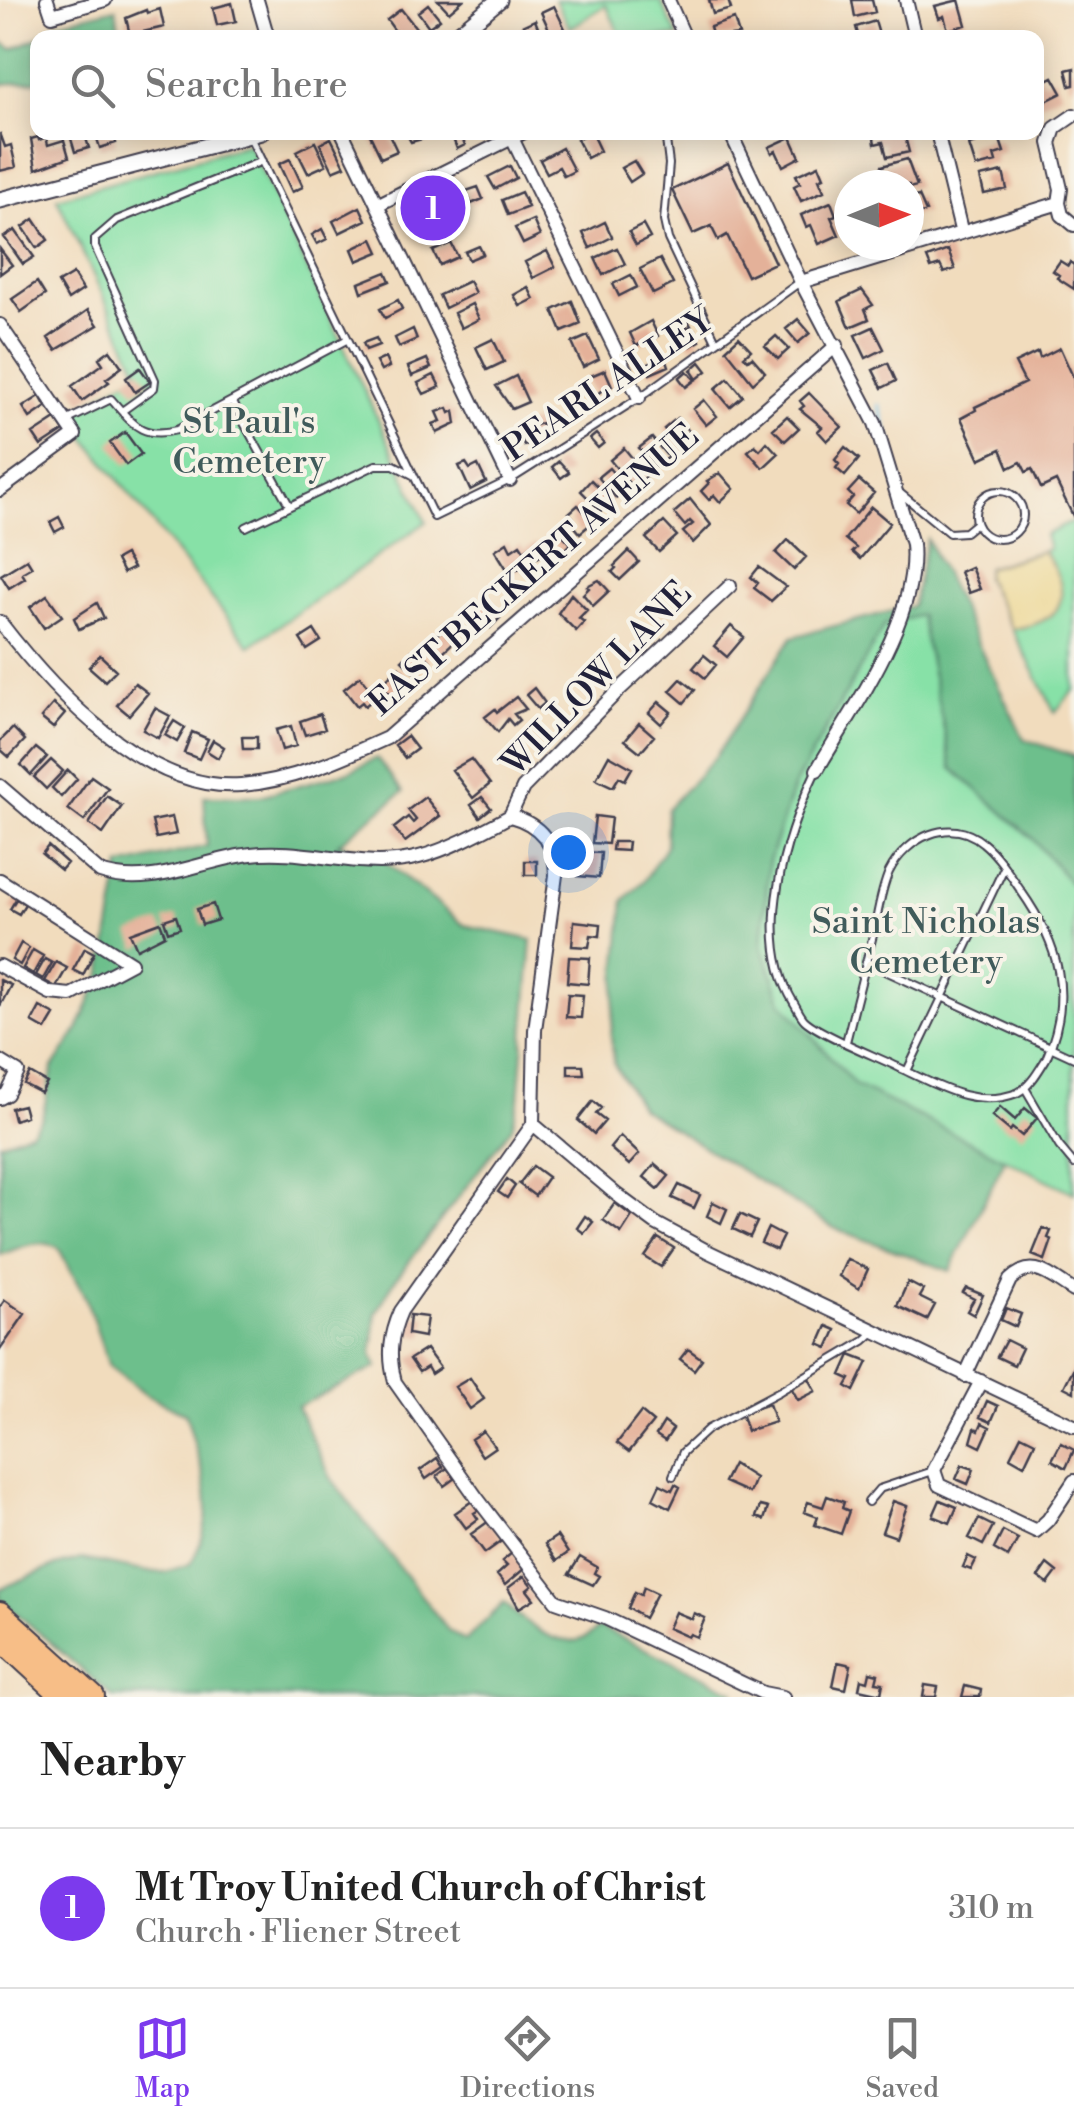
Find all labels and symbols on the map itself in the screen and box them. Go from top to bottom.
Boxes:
pin: 1 [400,170,466,246]
north arrow [834,170,924,260]
street label: PEARL ALLEY [495,298,723,471]
park label: St Paul's Cemetery [172,401,327,484]
street label: EAST BECKERT AVENUE [360,415,708,725]
street label: WILLOW LANE [493,573,701,786]
your location [543,827,594,878]
park label: Saint Nicholas Cemetery [812,901,1040,984]

